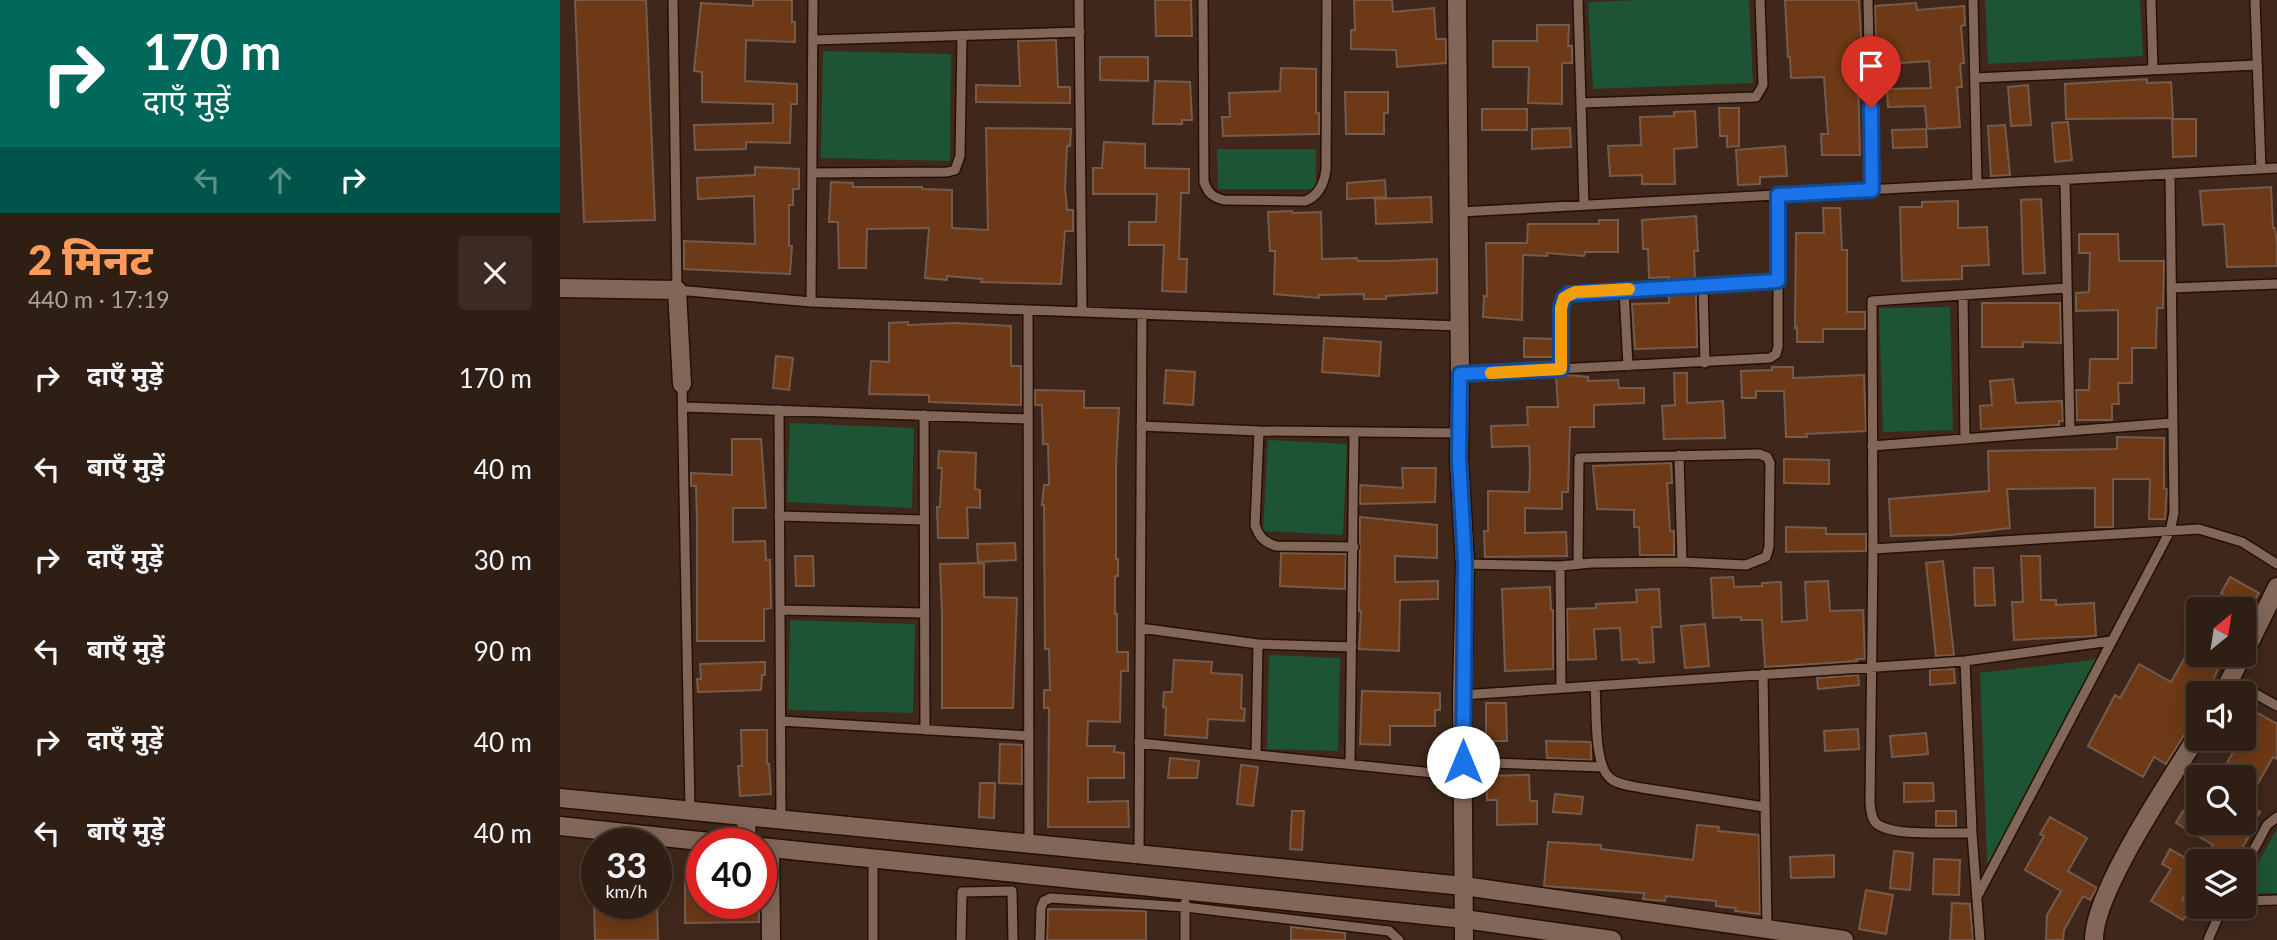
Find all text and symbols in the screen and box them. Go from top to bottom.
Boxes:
text: 170 m [143,22,281,80]
icon: right [28,28,119,119]
pin [1841,36,1901,108]
icon: arrive [1852,47,1890,85]
text: दाएँ मुड़ें [143,81,230,120]
icon: left [188,161,226,199]
icon: ahead [261,161,299,199]
icon: right [334,161,372,199]
text: 2 मिनट [28,234,153,284]
button: close [458,236,532,310]
text: 440 m · 17:19 [28,285,170,313]
icon: right [28,359,66,397]
text: दाएँ मुड़ें [87,359,163,391]
text: 170 m [459,362,532,394]
icon: left [28,450,66,488]
text: बाएँ मुड़ें [87,450,165,482]
text: 40 m [474,453,532,485]
icon: right [28,541,66,579]
text: दाएँ मुड़ें [87,541,163,573]
text: 30 m [474,544,532,576]
north arrow [2186,597,2256,667]
map controls [2186,597,2256,919]
icon: left [28,632,66,670]
text: बाएँ मुड़ें [87,632,165,664]
text: 90 m [474,635,532,667]
button: sound [2186,681,2256,751]
icon: right [28,723,66,761]
text: दाएँ मुड़ें [87,723,163,755]
position arrow [1426,725,1500,799]
text: 40 m [474,726,532,758]
button: search [2186,765,2256,835]
icon: left [28,814,66,852]
text: बाएँ मुड़ें [87,814,165,846]
text: 40 m [474,817,532,849]
speed limit sign: 40 [686,828,777,919]
text: 33 [606,843,647,885]
button: layers [2186,849,2256,919]
text: km/h [605,880,648,902]

